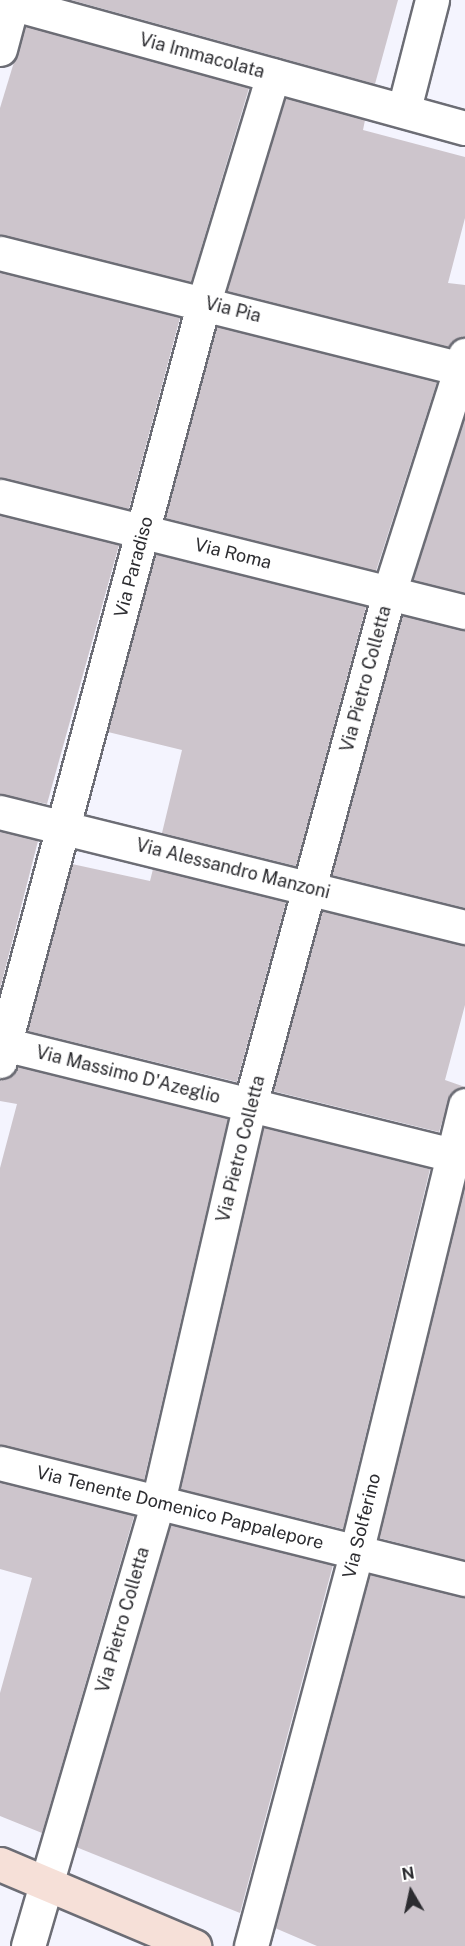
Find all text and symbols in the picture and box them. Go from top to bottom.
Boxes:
street label: Via Immacolata [137,29,267,83]
street label: Via Pia [203,293,263,327]
street label: Via Paradiso [110,514,158,620]
street label: Via Roma [192,534,274,574]
street label: Via Pietro Colletta [336,603,396,755]
street label: Via Alessandro Manzoni [134,834,332,904]
street label: Via Massimo D'Azeglio [34,1042,222,1108]
street label: Via Pietro Colletta [212,1073,270,1225]
street label: Via Tenente Domenico Pappalepore [34,1462,326,1554]
street label: Via Solferino [339,1471,385,1581]
street label: Via Pietro Colletta [92,1545,154,1695]
north arrow [381,1862,441,1922]
text: N [400,1863,416,1884]

